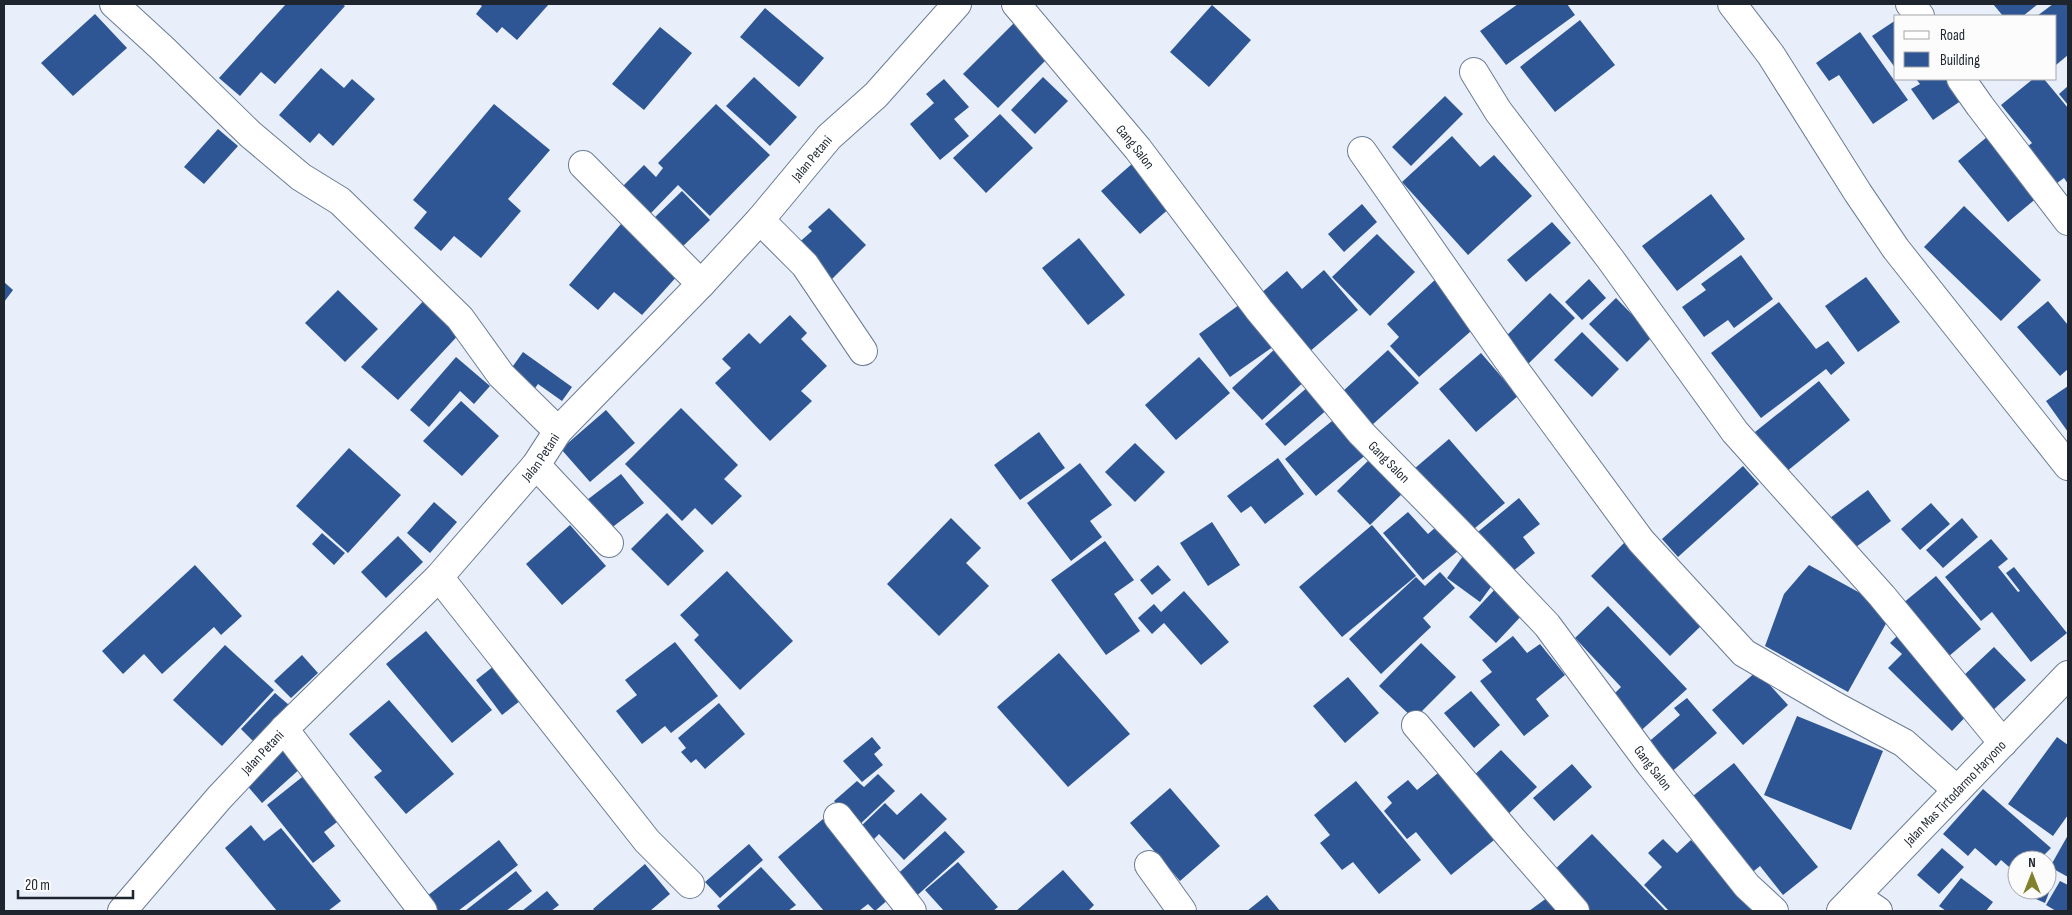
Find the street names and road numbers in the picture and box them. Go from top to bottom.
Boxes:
street label: Gang Salon [1113,121,1158,172]
street label: Jalan Petani [787,132,835,185]
street label: Jalan Petani [517,430,563,485]
street label: Gang Salon [1365,437,1414,486]
street label: Jalan Petani [237,727,287,778]
street label: Jalan Mas Tirtodarmo Haryono [1899,736,2009,850]
street label: Gang Salon [1631,742,1676,794]

